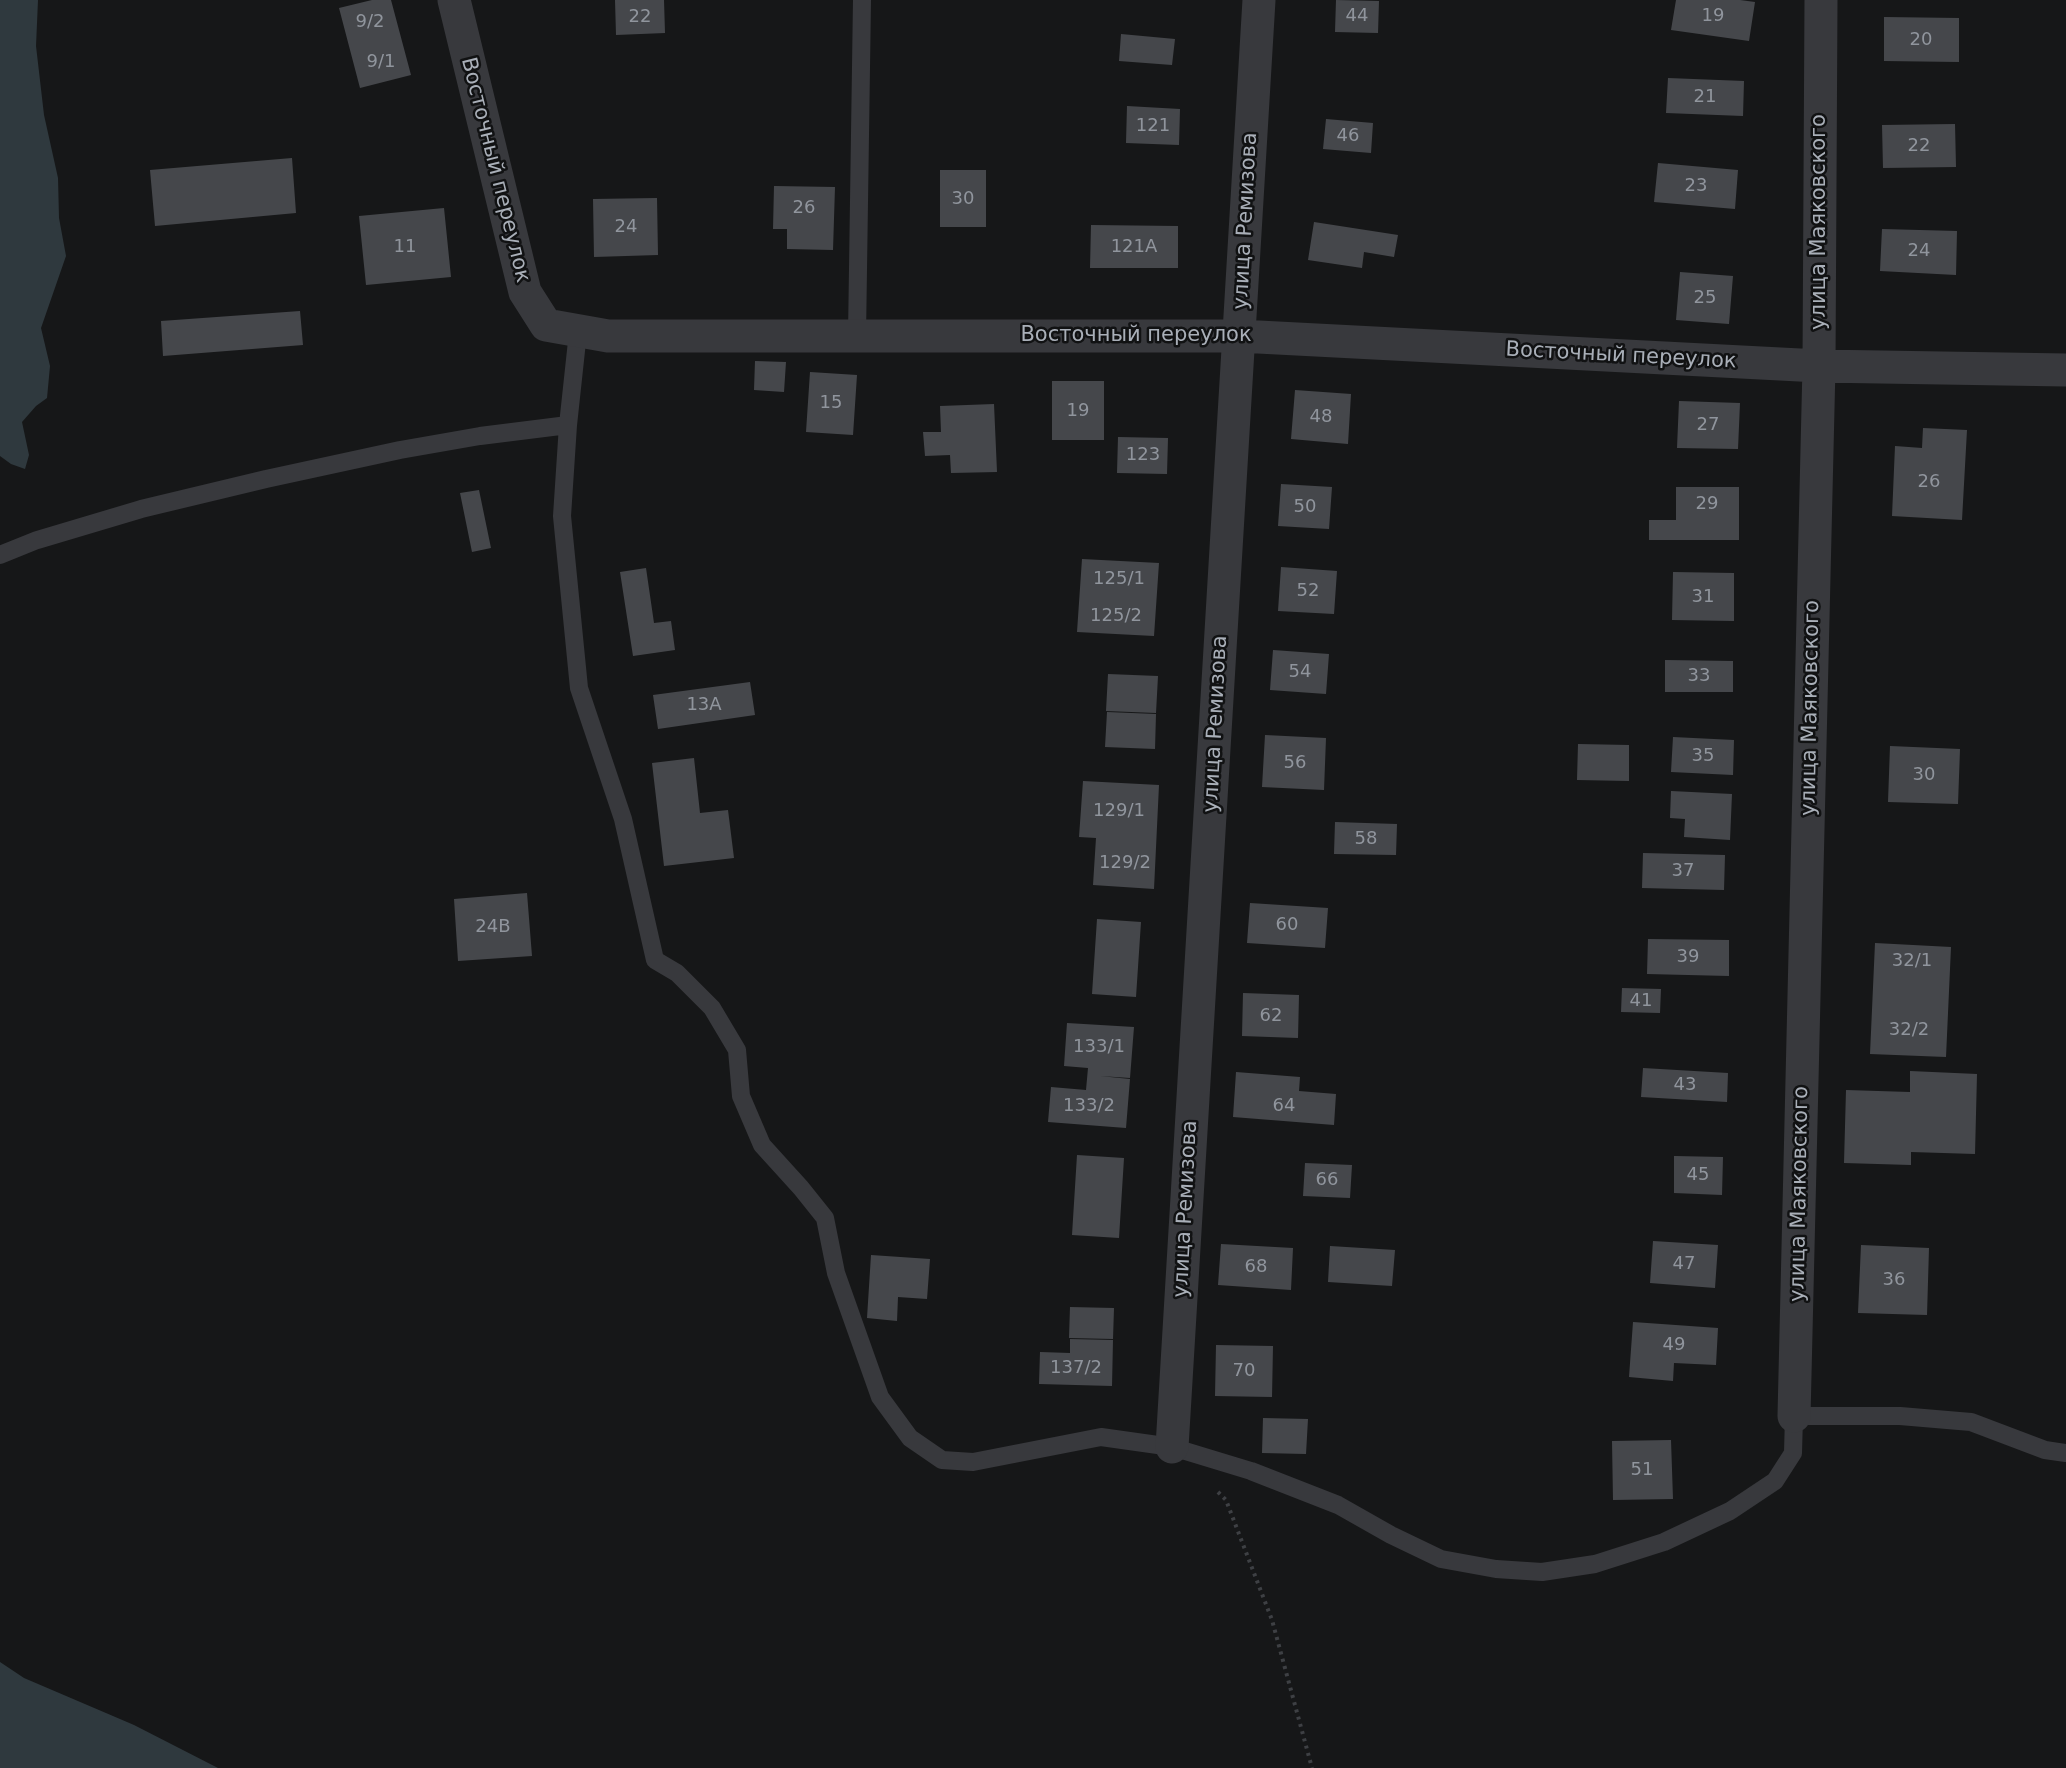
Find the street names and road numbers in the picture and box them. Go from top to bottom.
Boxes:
street label: Восточный переулок [455,55,535,285]
street label: улица Маяковского [1807,114,1833,330]
street label: улица Ремизова [1229,132,1263,310]
street label: Восточный переулок [1020,323,1252,349]
street label: Восточный переулок [1505,337,1737,375]
street label: улица Маяковского [1797,600,1825,816]
street label: улица Ремизова [1199,635,1233,813]
street label: улица Маяковского [1786,1086,1814,1302]
street label: улица Ремизова [1169,1120,1203,1298]

